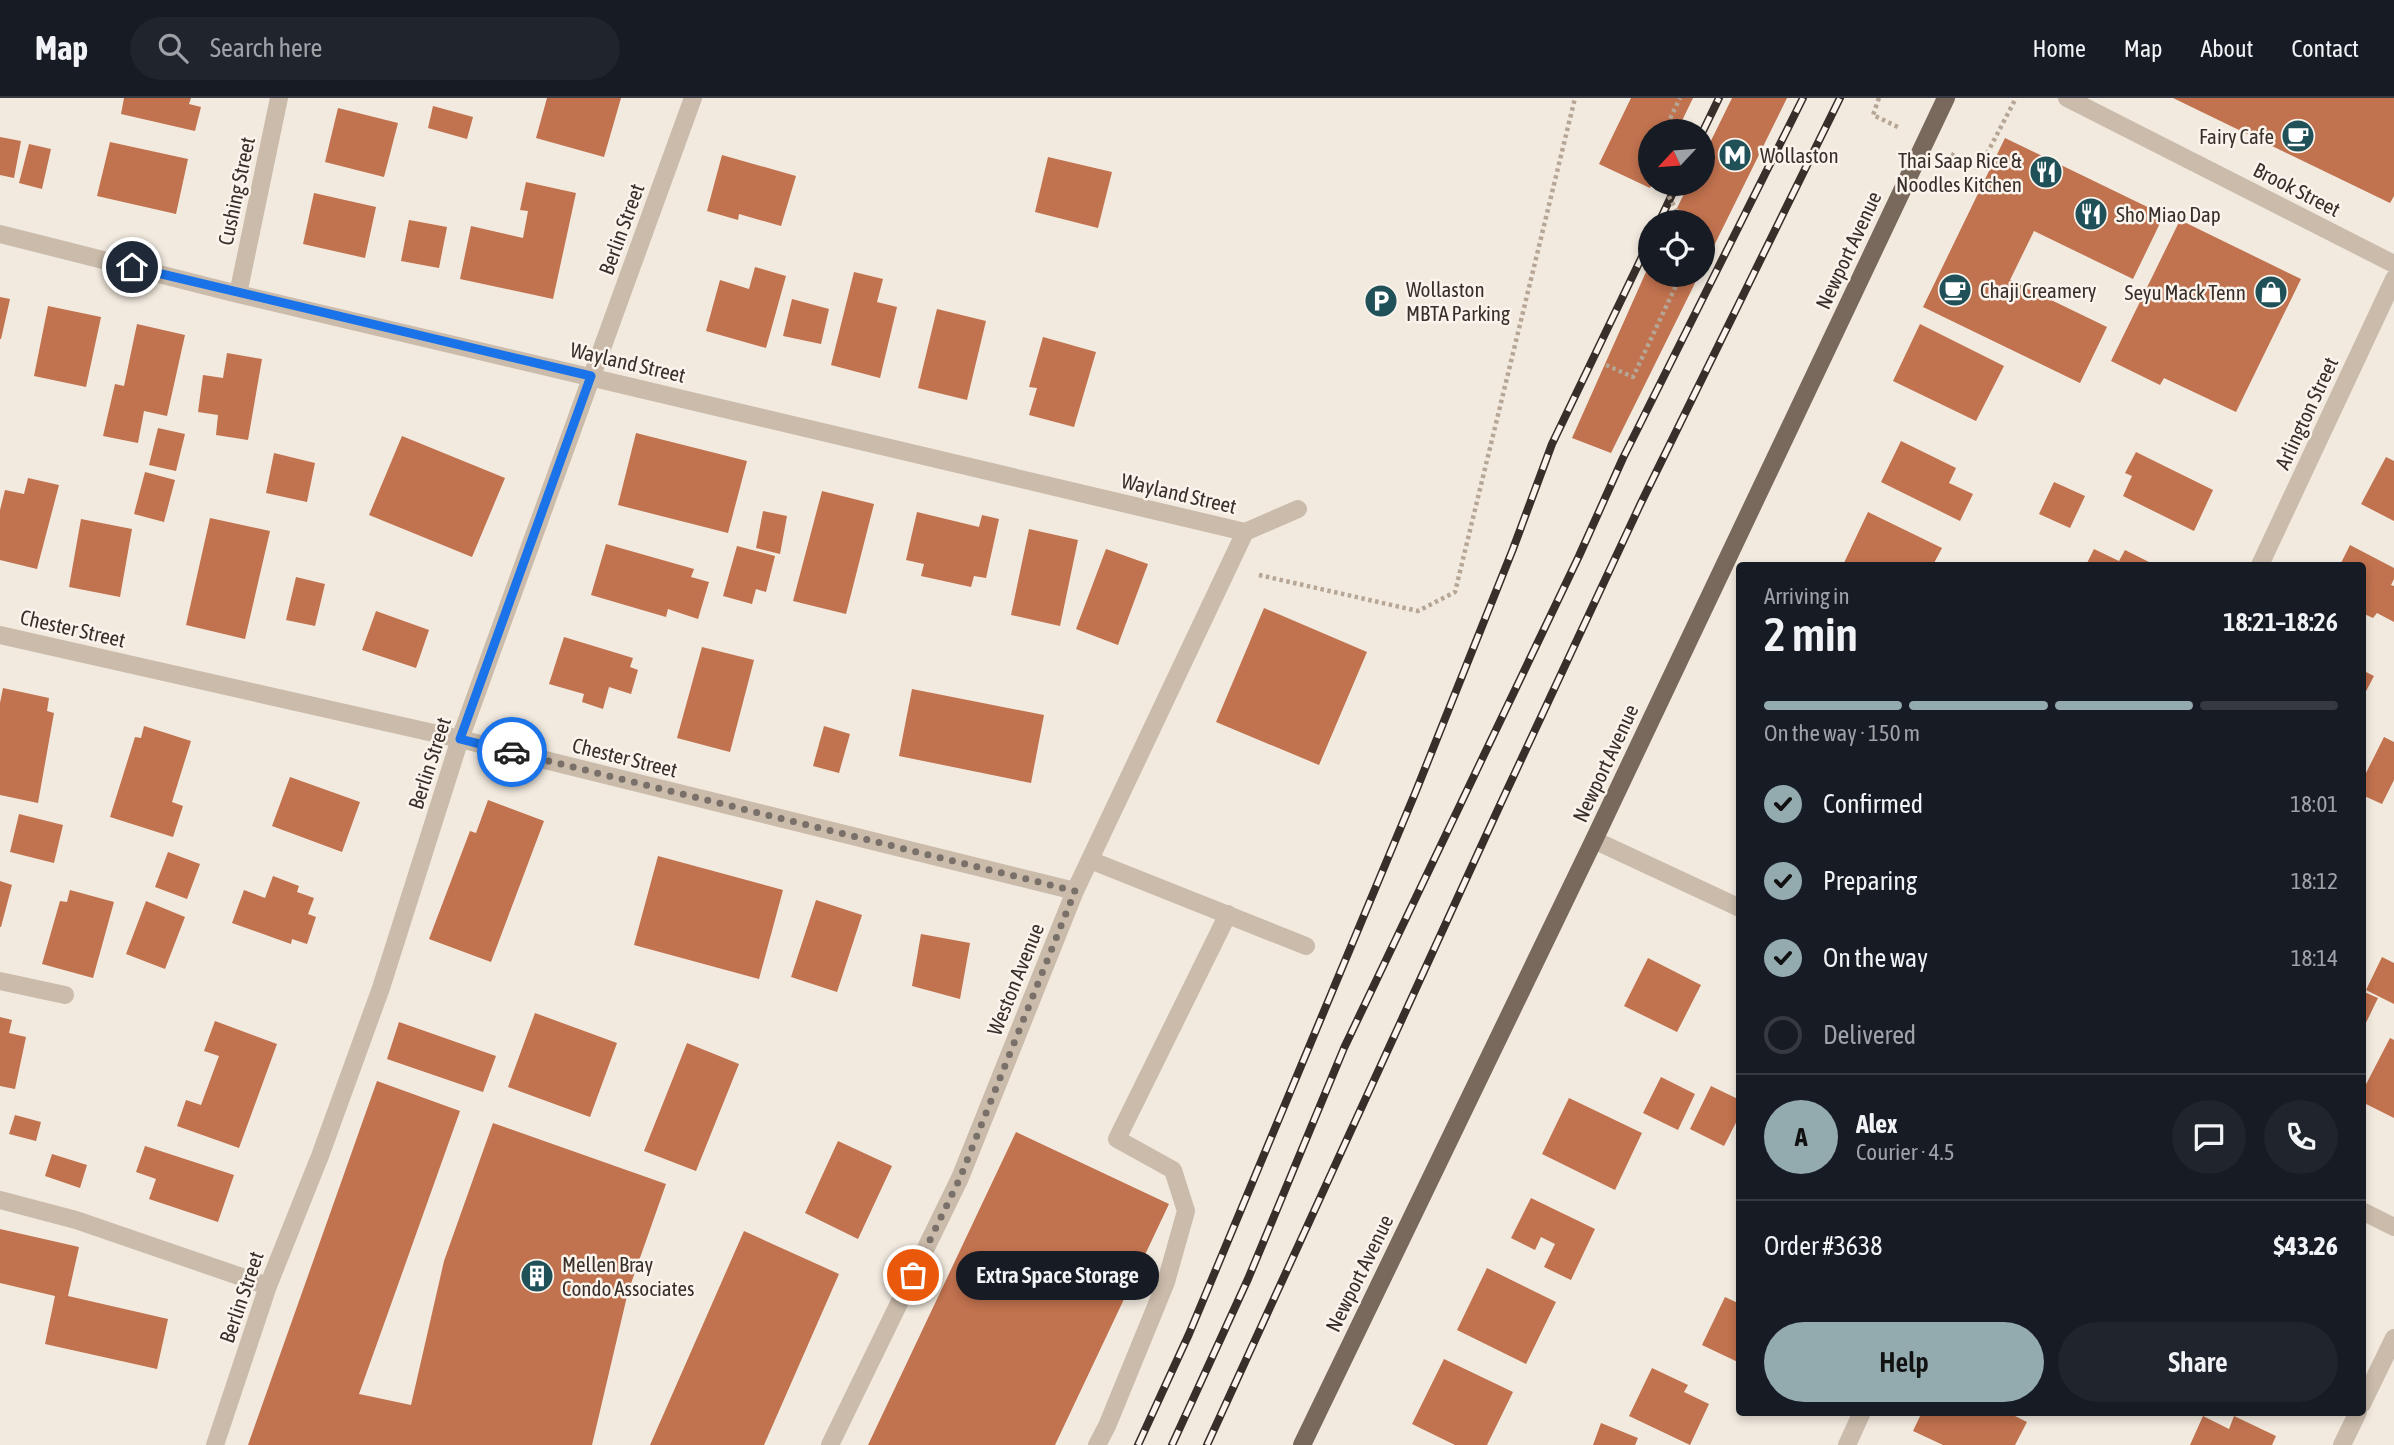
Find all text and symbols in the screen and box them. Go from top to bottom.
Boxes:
search box [130,17,620,80]
text: Map [35,29,88,67]
icon: search [154,29,192,67]
text: Search here [210,33,322,63]
text: Home [2032,35,2086,62]
text: Map [2124,35,2162,62]
text: About [2200,35,2253,62]
text: Contact [2291,35,2359,62]
cafe icon: Fairy Cafe [2279,117,2317,155]
north arrow [1638,119,1715,196]
map controls [1638,119,1715,287]
place label: Fairy Cafe [2199,124,2274,148]
street label: Cushing Street [213,135,259,247]
metro station icon: Wollaston [1716,136,1754,174]
place label: Wollaston [1760,143,1839,167]
place label: Thai Saap Rice & Noodles Kitchen [1896,148,2022,196]
restaurant icon: Thai Saap Rice & Noodles Kitchen [2027,153,2065,191]
street label: Brook Street [2250,157,2344,221]
street label: Berlin Street [593,180,649,278]
street label: Newport Avenue [1810,187,1886,313]
restaurant icon: Sho Miao Dap [2072,195,2110,233]
place label: Sho Miao Dap [2116,202,2221,226]
button: locate [1638,210,1715,287]
pin [102,237,162,297]
icon: home [113,248,151,286]
cafe icon: Chaji Creamery [1936,271,1974,309]
shop icon: Seyu Mack Tenn [2252,273,2290,311]
place label: Wollaston MBTA Parking [1406,277,1510,325]
place label: Chaji Creamery [1980,278,2097,302]
place label: Seyu Mack Tenn [2125,280,2246,304]
parking icon: Wollaston MBTA Parking [1362,282,1400,320]
street label: Wayland Street [568,337,688,387]
street label: Arlington Street [2270,353,2342,473]
street label: Wayland Street [1119,468,1239,518]
text: Arriving in [1764,583,1850,609]
street label: Chester Street [18,604,128,652]
text: 18:21–18:26 [2223,607,2338,637]
text: 2 min [1764,608,1858,661]
street label: Newport Avenue [1567,700,1643,826]
street label: Berlin Street [403,714,455,812]
courier [477,717,547,787]
text: On the way · 150 m [1764,720,1920,746]
street label: Chester Street [570,732,680,782]
icon: car [493,733,531,771]
icon: check [1764,785,1802,823]
text: Confirmed [1823,789,1923,819]
text: 18:01 [2290,791,2338,817]
icon: check [1764,862,1802,900]
text: Preparing [1823,866,1917,896]
text: 18:12 [2291,868,2338,894]
street label: Weston Avenue [982,920,1048,1038]
icon: check [1764,939,1802,977]
text: On the way [1823,943,1928,973]
text: 18:14 [2291,945,2338,971]
text: Delivered [1823,1020,1916,1050]
button: chat [2172,1100,2246,1174]
button: phone [2264,1100,2338,1174]
text: Alex [1856,1109,1897,1139]
text: A [1795,1122,1807,1152]
text: Courier · 4.5 [1856,1139,1955,1165]
street label: Newport Avenue [1320,1211,1398,1335]
text: Order #3638 [1764,1231,1883,1261]
text: $43.26 [2274,1231,2338,1261]
pin [883,1245,943,1305]
street label: Berlin Street [214,1248,268,1346]
callout: Extra Space Storage [955,1250,1158,1300]
place label: Mellen Bray Condo Associates [562,1252,694,1300]
icon: bag [894,1256,932,1294]
building icon: Mellen Bray Condo Associates [518,1257,556,1295]
text: Extra Space Storage [976,1262,1139,1288]
button: Help [1764,1322,2044,1402]
button: Share [2058,1322,2338,1402]

